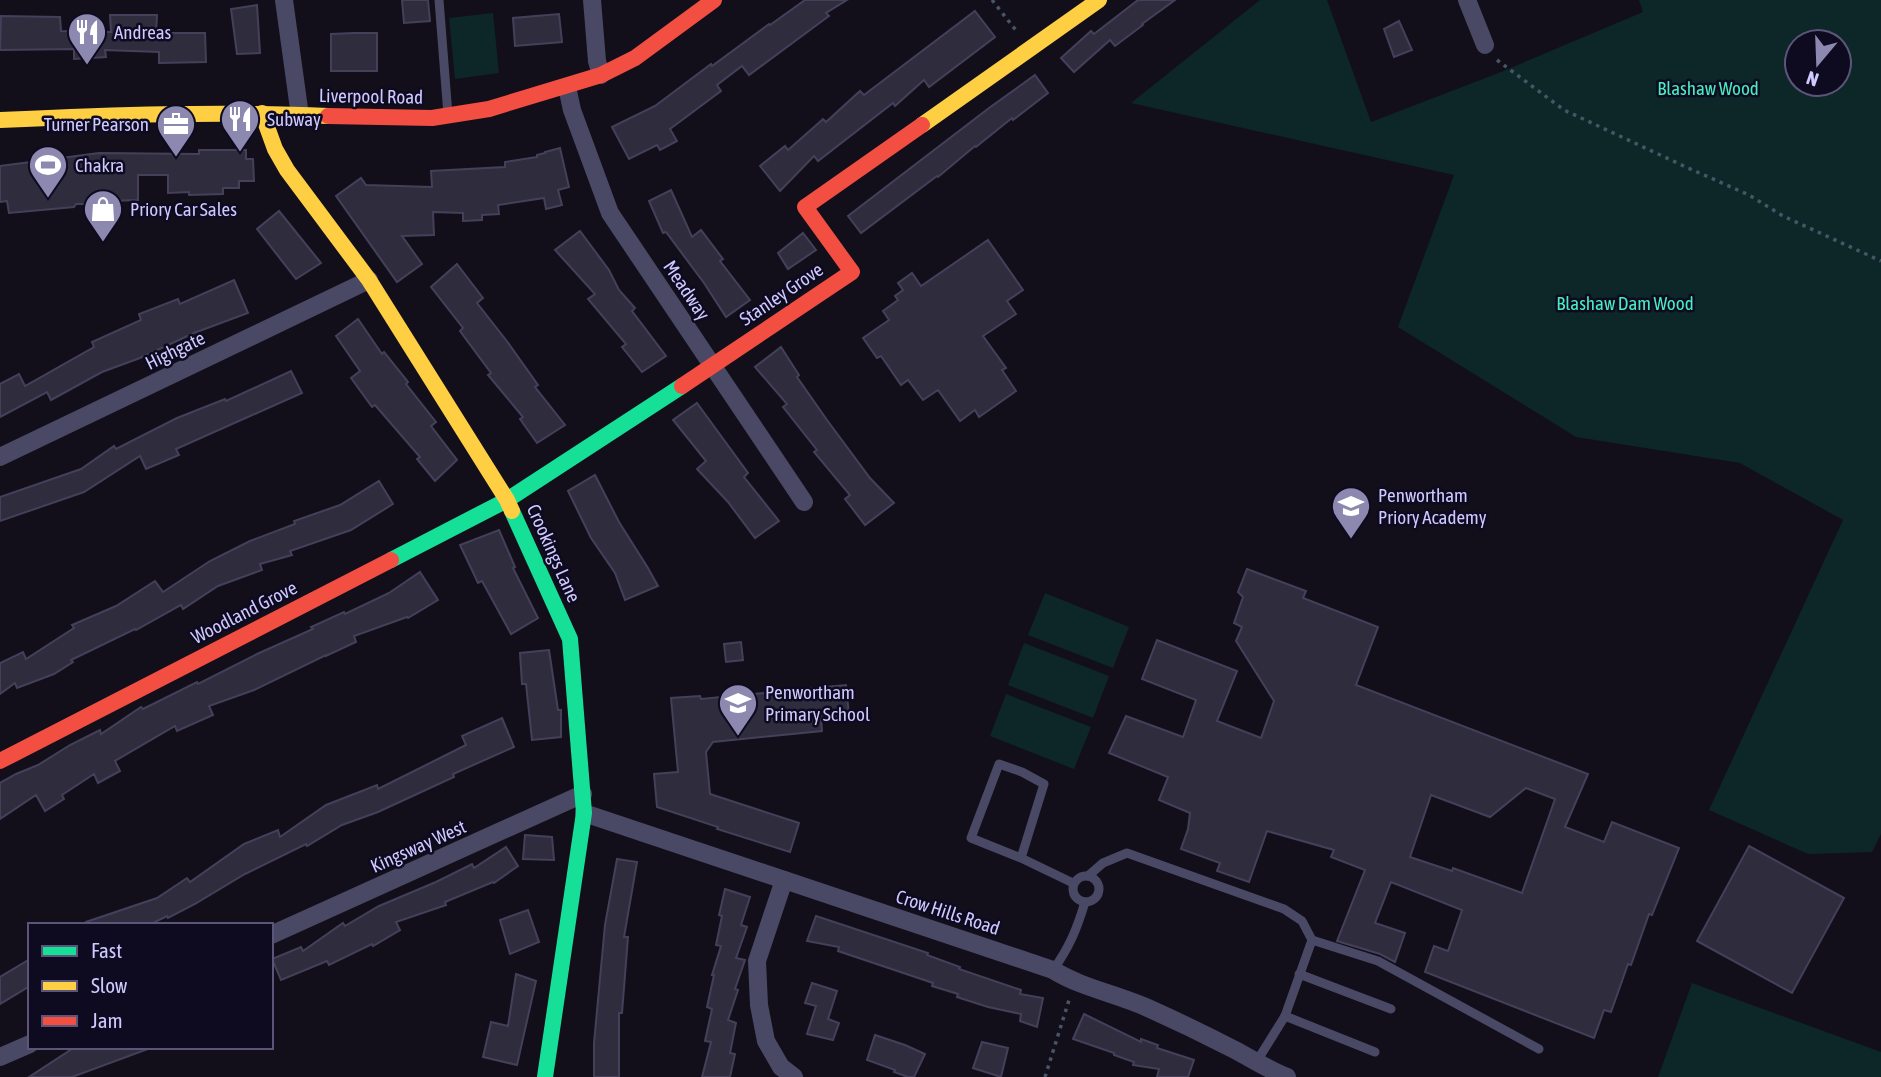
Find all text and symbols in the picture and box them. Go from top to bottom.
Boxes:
restaurant icon: Andreas [66,11,108,66]
place label: Andreas [114,21,172,43]
north arrow [1783,28,1853,98]
text: N [1804,67,1821,91]
park label: Blashaw Wood [1657,77,1759,99]
street label: Liverpool Road [319,84,423,108]
restaurant icon: Subway [219,98,261,153]
office icon: Turner Pearson [155,103,197,158]
place label: Subway [267,108,321,130]
place label: Turner Pearson [44,113,149,135]
sports icon: Chakra [27,144,69,199]
place label: Chakra [75,154,124,176]
shop icon: Priory Car Sales [82,188,124,243]
place label: Priory Car Sales [130,198,237,220]
street label: Meadway [659,256,715,324]
street label: Stanley Grove [735,258,827,330]
park label: Blashaw Dam Wood [1556,292,1694,314]
street label: Highgate [142,326,208,374]
place label: Penwortham Priory Academy [1378,484,1487,528]
school or university icon: Penwortham Priory Academy [1330,485,1372,540]
street label: Crookings Lane [523,501,585,605]
street label: Woodland Grove [188,576,300,648]
place label: Penwortham Primary School [765,681,870,725]
school or university icon: Penwortham Primary School [717,682,759,737]
street label: Kingsway West [367,815,469,877]
street label: Crow Hills Road [893,885,1003,939]
legend [28,923,273,1049]
text: Fast [91,938,122,962]
text: Slow [91,973,128,997]
text: Jam [91,1008,123,1032]

